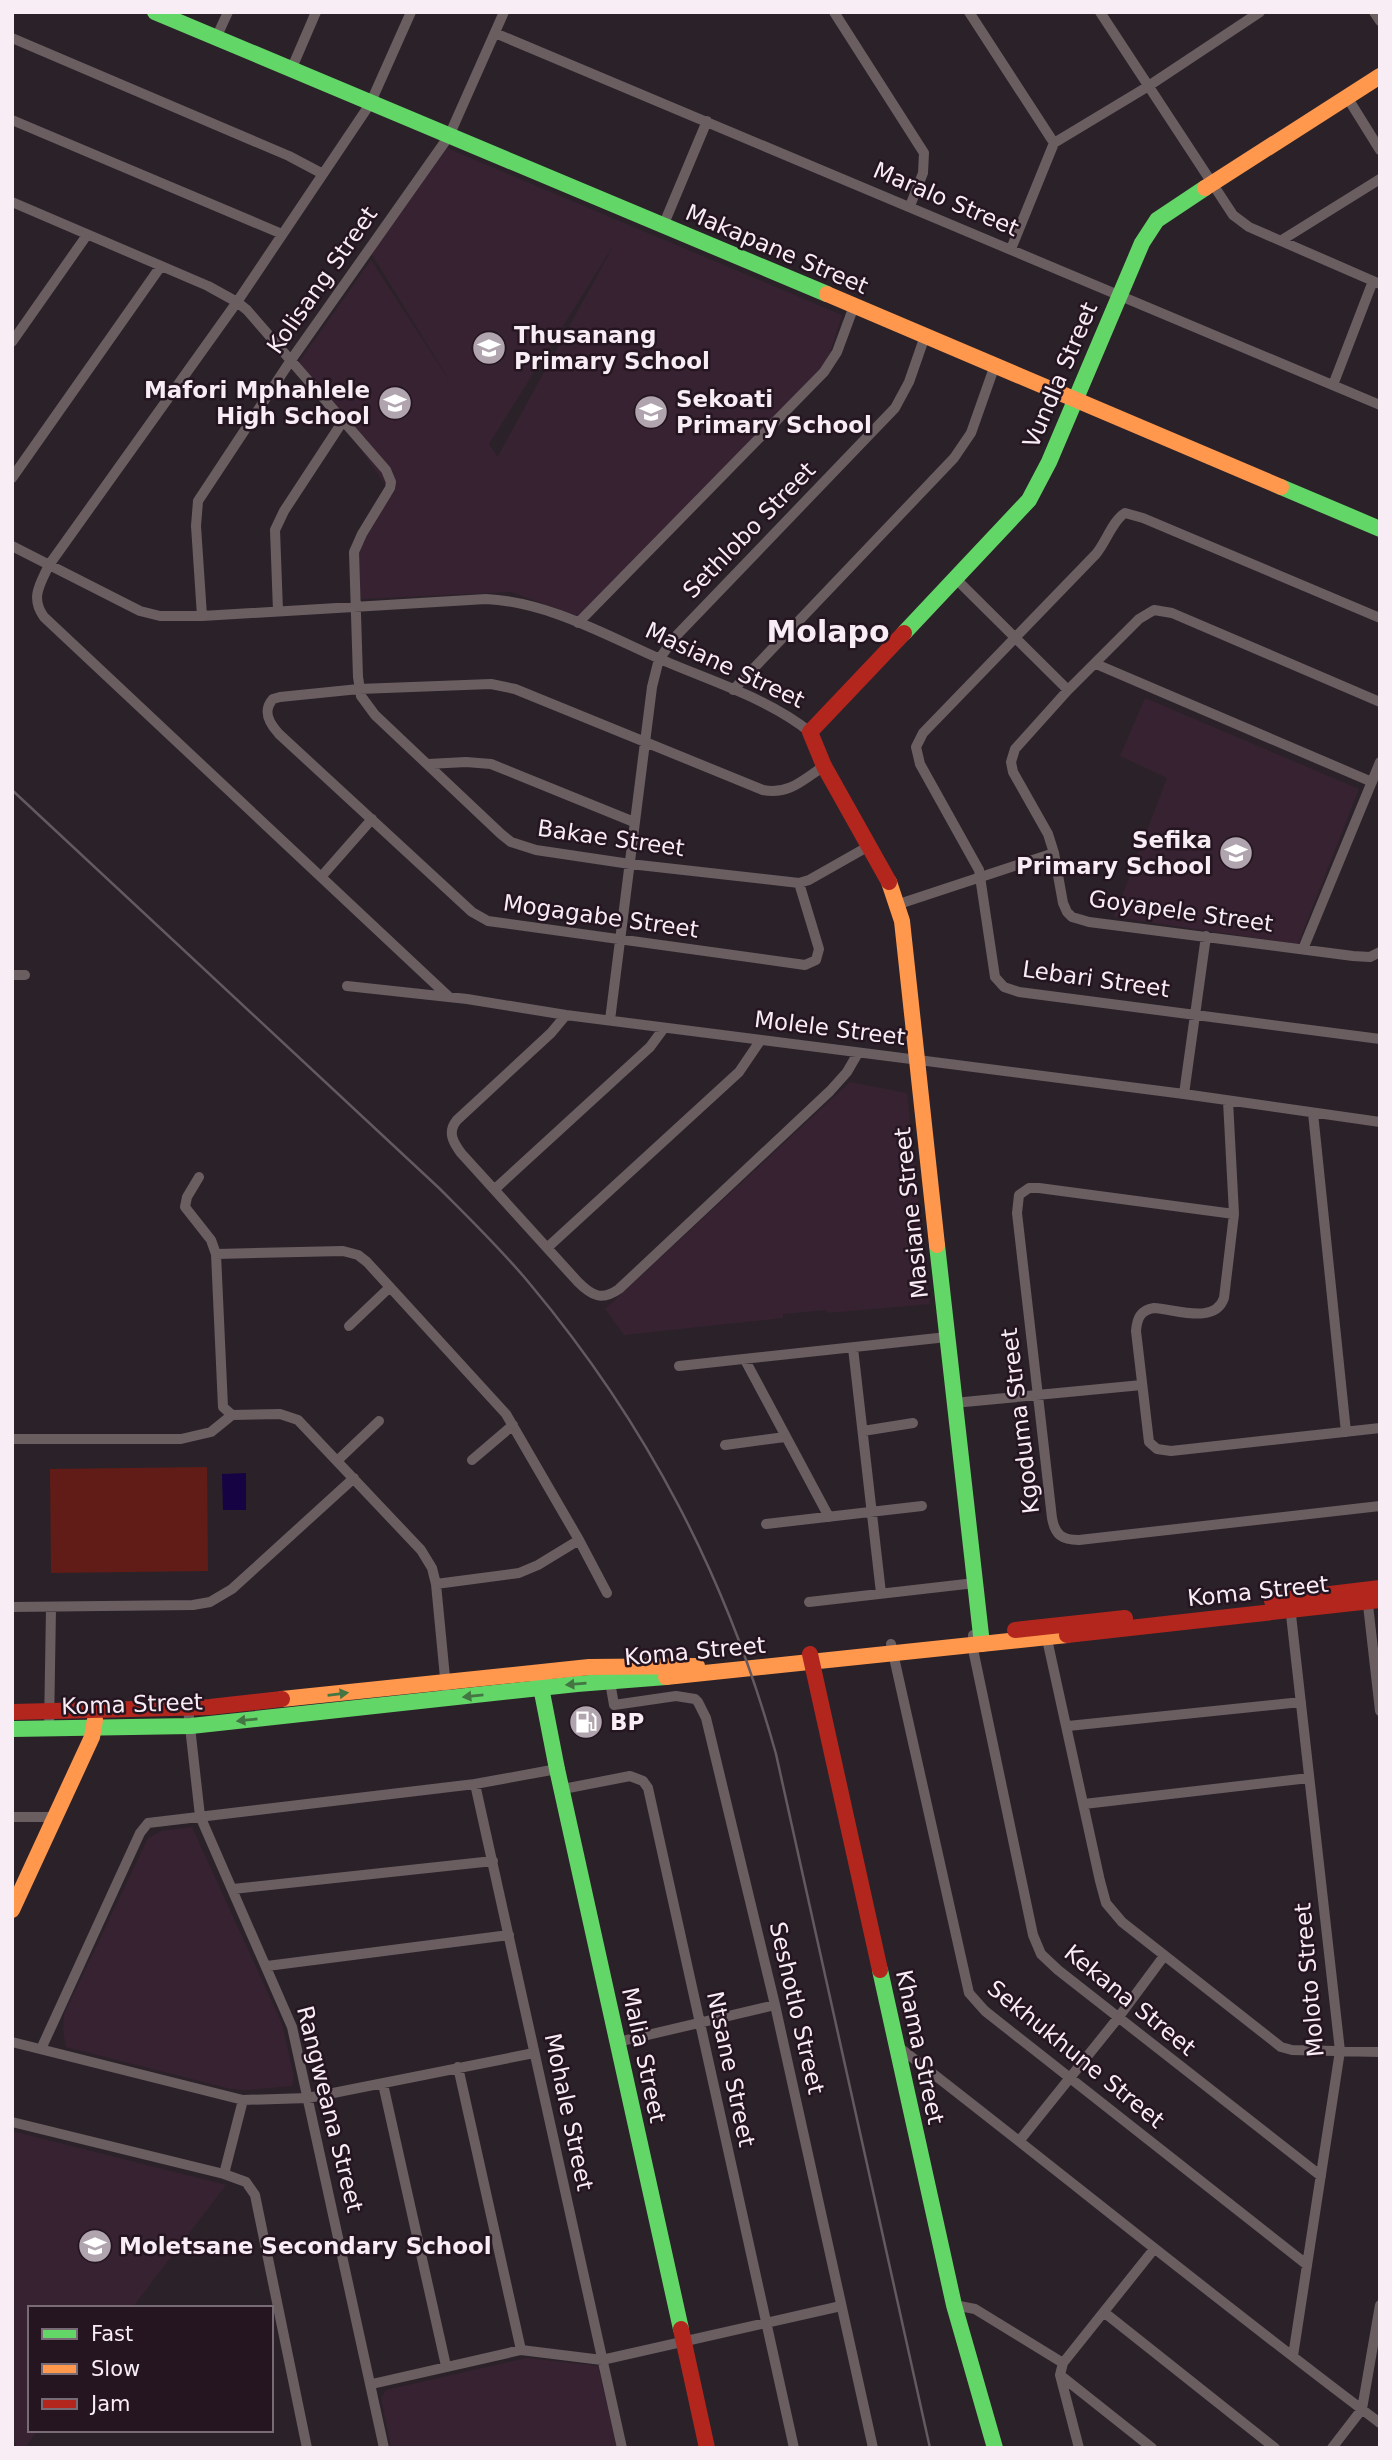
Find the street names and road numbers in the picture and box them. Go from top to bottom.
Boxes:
street label: Maralo Street [870,157,1022,241]
street label: Makapane Street [682,199,872,299]
street label: Kolisang Street [262,202,382,358]
street label: Vundla Street [1018,298,1102,452]
street label: Sethlobo Street [678,457,820,603]
street label: Masiane Street [641,617,809,713]
street label: Bakae Street [536,815,686,861]
street label: Goyapele Street [1087,885,1275,937]
street label: Mogagabe Street [502,889,700,943]
street label: Lebari Street [1021,956,1171,1002]
street label: Molele Street [753,1006,907,1050]
street label: Masiane Street [889,1126,933,1300]
street label: Kgoduma Street [996,1327,1044,1515]
street label: Koma Street [1186,1571,1330,1611]
street label: Koma Street [623,1632,767,1670]
street label: Koma Street [61,1689,203,1719]
street label: Moloto Street [1289,1902,1329,2058]
street label: Seshotlo Street [765,1919,829,2097]
street label: Kekana Street [1059,1939,1201,2061]
street label: Khama Street [891,1967,949,2127]
street label: Sekhukhune Street [982,1975,1170,2133]
street label: Malia Street [617,1985,671,2125]
street label: Ntsane Street [702,1989,760,2149]
street label: Rangweana Street [292,2003,368,2215]
street label: Mohale Street [540,2031,598,2193]

